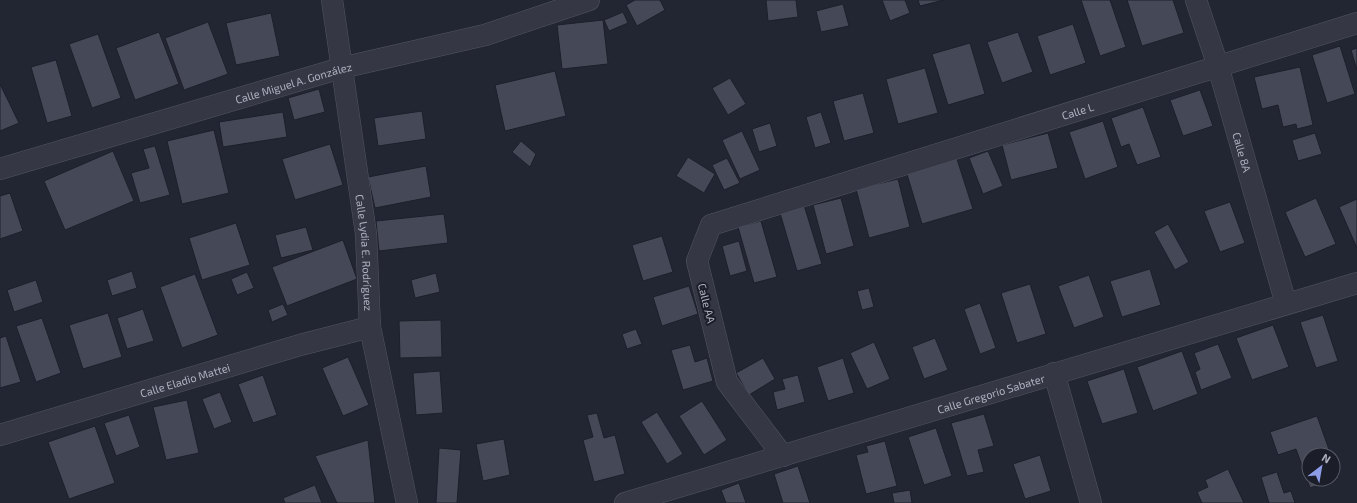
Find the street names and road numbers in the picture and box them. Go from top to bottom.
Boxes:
street label: Calle Miguel A. González [233,59,353,106]
street label: Calle L [1060,99,1095,122]
street label: Calle 8A [1231,131,1254,174]
street label: Calle Lydia E. Rodríguez [354,193,376,312]
street label: Calle AA [696,282,718,324]
street label: Calle Eladio Mattei [138,360,231,399]
street label: Calle Gregorio Sabater [935,371,1047,415]

